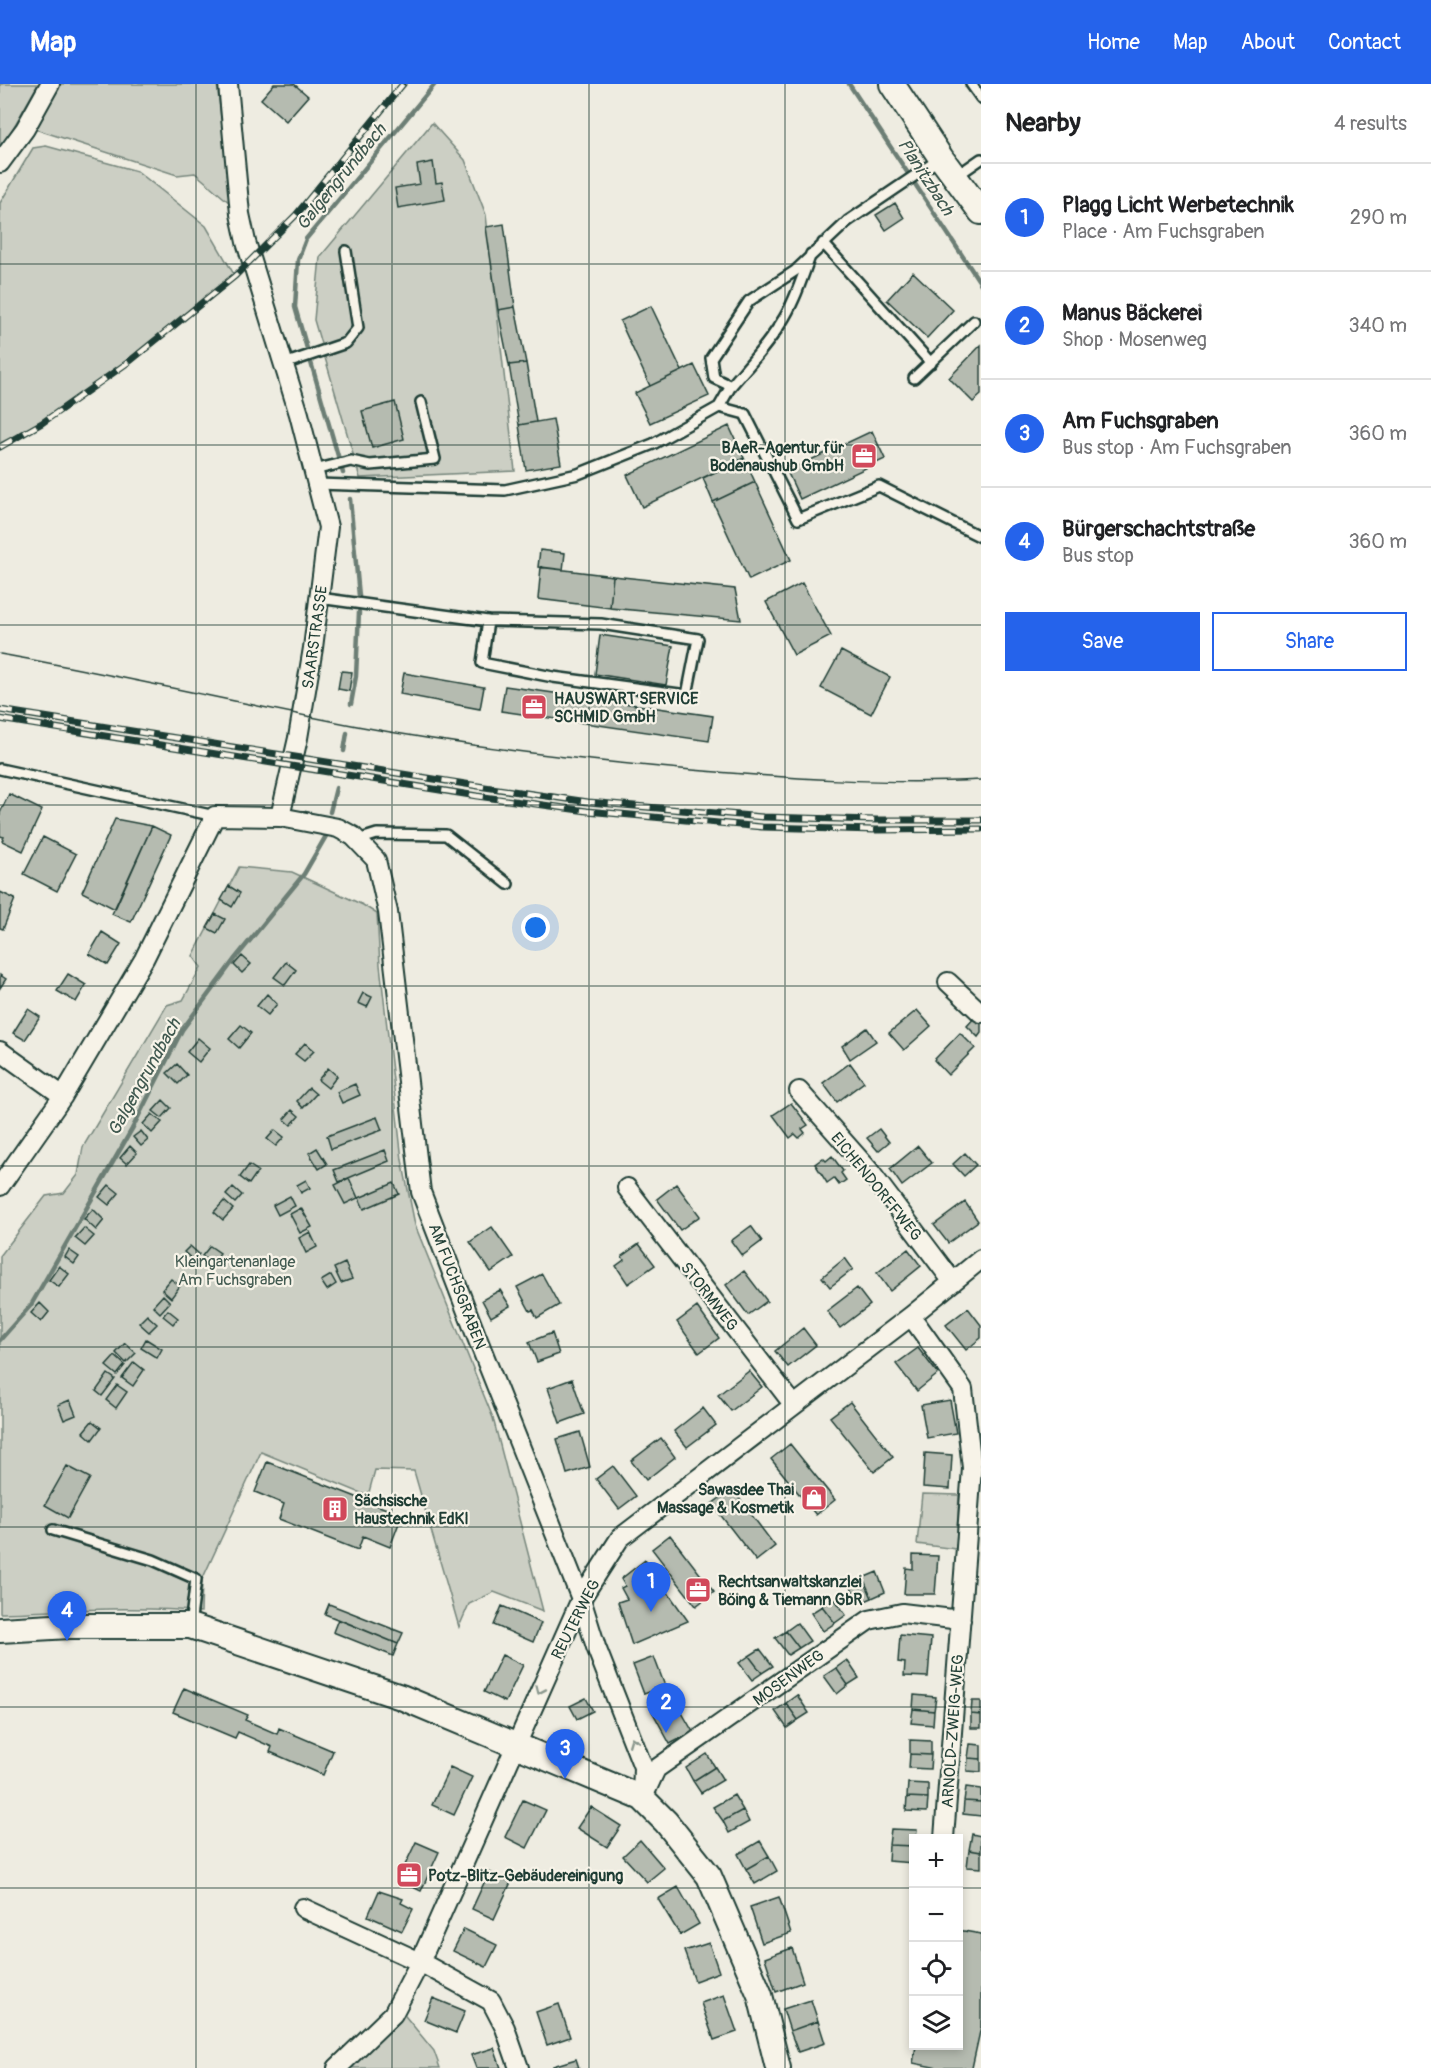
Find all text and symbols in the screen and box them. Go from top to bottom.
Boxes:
text: Map [30,25,76,60]
text: Home [1087,29,1140,56]
text: Map [1173,29,1208,56]
text: About [1241,29,1295,56]
text: Contact [1328,29,1401,56]
text: Nearby [1005,107,1081,139]
text: 4 results [1334,111,1407,136]
water label: Galgengrundbach [291,118,392,235]
water label: Planitzbach [892,135,960,221]
text: Plagg Licht Werbetechnik [1062,191,1294,219]
text: 1 [1021,205,1028,230]
text: 290 m [1350,205,1407,230]
text: Place · Am Fuchsgraben [1062,219,1265,244]
text: Manus Bäckerei [1062,299,1202,327]
text: 2 [1019,313,1030,338]
text: 340 m [1348,313,1407,338]
text: Shop · Mosenweg [1062,327,1207,352]
text: Am Fuchsgraben [1062,407,1219,435]
text: 3 [1019,421,1030,446]
text: 360 m [1348,421,1407,446]
text: Bus stop · Am Fuchsgraben [1062,435,1292,460]
place label: BAeR-Agentur für Bodenaushub GmbH [710,438,844,476]
office icon: BAeR-Agentur für Bodenaushub GmbH [849,441,879,471]
text: Bürgerschachtstraße [1062,515,1255,543]
text: 4 [1019,529,1030,554]
text: 360 m [1348,529,1407,554]
text: Bus stop [1062,543,1134,568]
street label: SAARSTRASSE [298,584,332,690]
button: Save [1005,612,1200,671]
button: Share [1212,612,1407,671]
place label: HAUSWART SERVICE SCHMID GmbH [554,689,699,727]
office icon: HAUSWART SERVICE SCHMID GmbH [519,692,549,722]
your location [521,913,550,942]
water label: Galgengrundbach [103,1013,187,1140]
street label: EICHENDORFFWEG [826,1128,926,1245]
street label: AM FUCHSGRABEN [424,1221,490,1352]
park label: Kleingartenanlage Am Fuchsgraben [175,1252,295,1290]
street label: STORMWEG [676,1258,742,1335]
place label: Sawasdee Thai Massage & Kosmetik [657,1480,794,1518]
shop icon: Sawasdee Thai Massage & Kosmetik [799,1483,829,1513]
place label: Sächsische Haustechnik EdKI [354,1491,469,1529]
building icon: Sächsische Haustechnik EdKI [320,1494,350,1524]
pin: 1 [632,1562,670,1612]
place label: Rechtsanwaltskanzlei Böing & Tiemann GbR [718,1572,863,1610]
office icon: Rechtsanwaltskanzlei Böing & Tiemann GbR [683,1575,713,1605]
street label: REUTERWEG [547,1576,605,1663]
pin: 4 [48,1592,86,1641]
street label: MOSENWEG [749,1645,828,1710]
street label: ARNOLD-ZWEIG-WEG [938,1654,968,1809]
one-way arrow [535,1684,547,1695]
pin: 2 [646,1684,686,1733]
pin: 3 [546,1730,584,1779]
one-way arrow [627,1736,640,1747]
map controls [909,1834,963,2050]
button: + [909,1834,963,1888]
office icon: Potz-Blitz-Gebäudereinigung [394,1860,424,1890]
place label: Potz-Blitz-Gebäudereinigung [428,1866,623,1886]
button: − [909,1888,963,1942]
button: locate [909,1942,963,1996]
button: layers [909,1996,963,2050]

